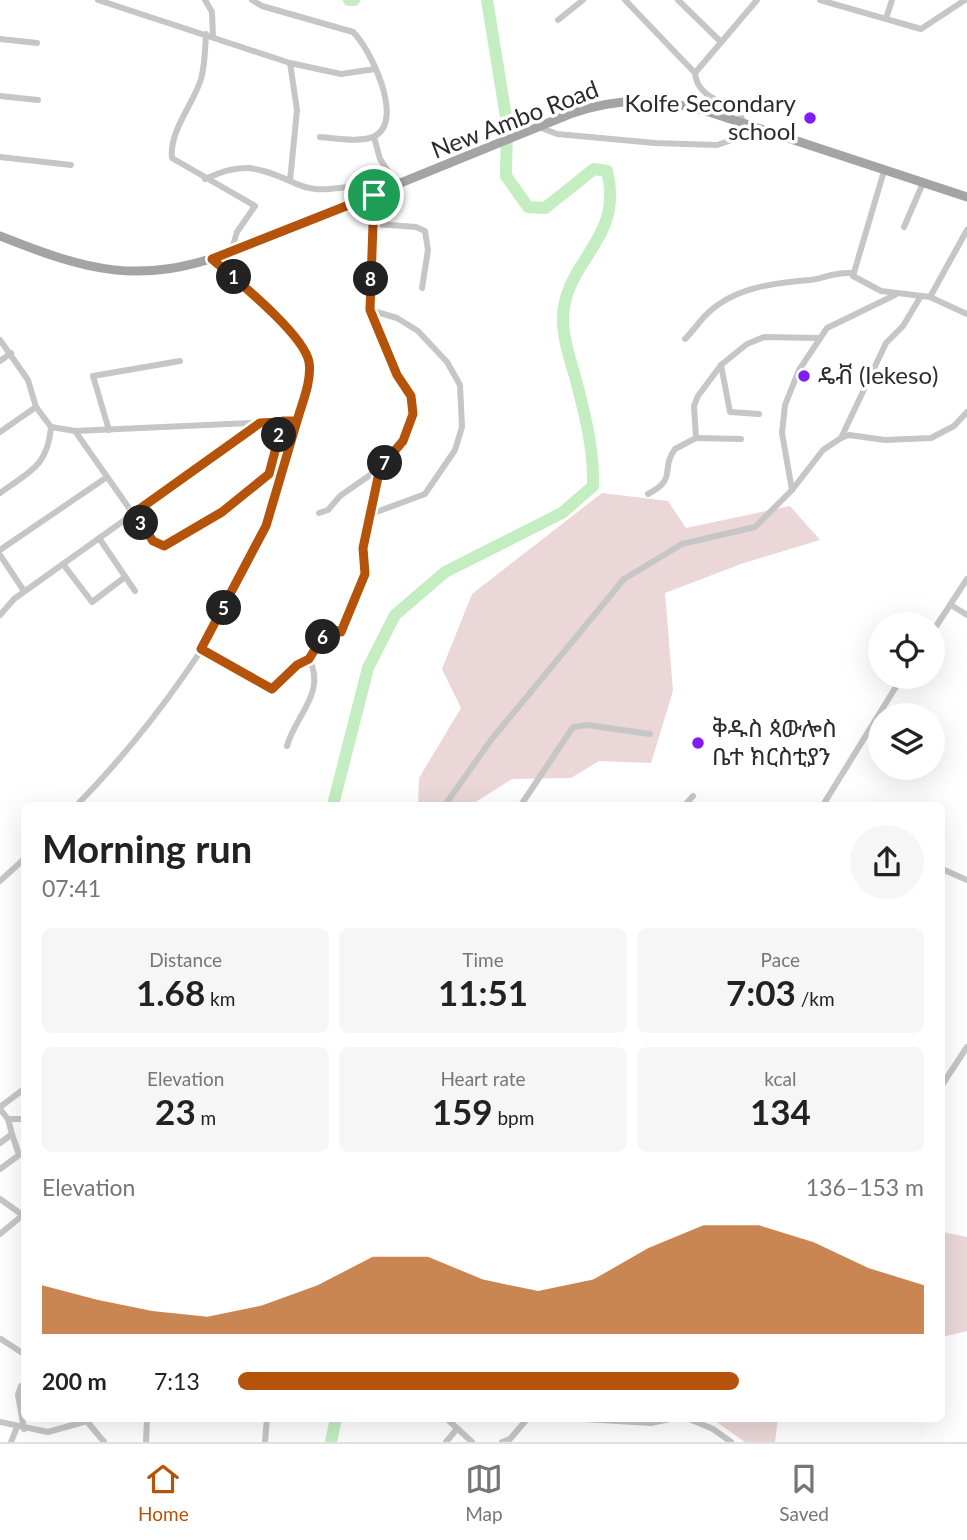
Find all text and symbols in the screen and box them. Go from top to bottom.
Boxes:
street label: New Ambo Road [427,73,602,164]
place label: Kolfe Secondary school [625,88,797,145]
marker: Kolfe Secondary school [802,110,818,126]
pin [344,165,404,225]
icon: arrive [355,176,393,214]
pin: 1 [216,260,252,294]
pin: 8 [354,262,388,296]
text: 1 [228,265,239,288]
text: 8 [365,267,376,290]
place label: ዴቭ (lekeso) [818,360,938,389]
marker: ዴቭ (lekeso) [796,368,812,384]
pin: 2 [262,418,296,452]
text: 2 [273,423,284,446]
pin: 7 [368,446,402,480]
text: 7 [379,451,390,474]
pin: 3 [124,505,158,540]
text: 3 [135,511,146,534]
pin: 5 [206,590,242,626]
text: 5 [218,596,229,619]
map controls [868,612,945,780]
button: locate [868,612,945,689]
pin: 6 [306,620,340,654]
text: 6 [317,625,328,648]
button: layers [868,703,945,780]
place label: ቅዱስ ጳውሎስ ቤተ ክርስቲያን [712,713,837,770]
marker: ቅዱስ ጳውሎስ ቤተ ክርስቲያን [690,735,706,751]
text: Morning run [42,825,252,871]
button: share [850,825,924,899]
text: 07:41 [42,874,101,902]
text: Distance [149,948,222,971]
text: Time [462,948,504,971]
text: Pace [761,948,800,971]
text: 1.68 [136,971,205,1013]
text: 11:51 [438,971,528,1013]
text: 7:03 [726,971,796,1013]
text: km [205,987,235,1010]
text: /km [796,987,835,1010]
text: Elevation [147,1067,224,1090]
text: Heart rate [440,1067,526,1090]
text: kcal [764,1067,796,1090]
text: 23 [155,1090,196,1132]
text: 159 [432,1090,493,1132]
text: 134 [750,1090,811,1132]
text: m [196,1106,216,1129]
text: bpm [493,1106,534,1129]
text: Elevation [42,1173,135,1201]
text: 136–153 m [806,1173,924,1201]
text: 200 m [42,1367,107,1395]
text: 7:13 [154,1367,200,1395]
tab: Home [138,1460,189,1525]
tab: Map [465,1460,503,1525]
tab: Saved [779,1460,829,1525]

